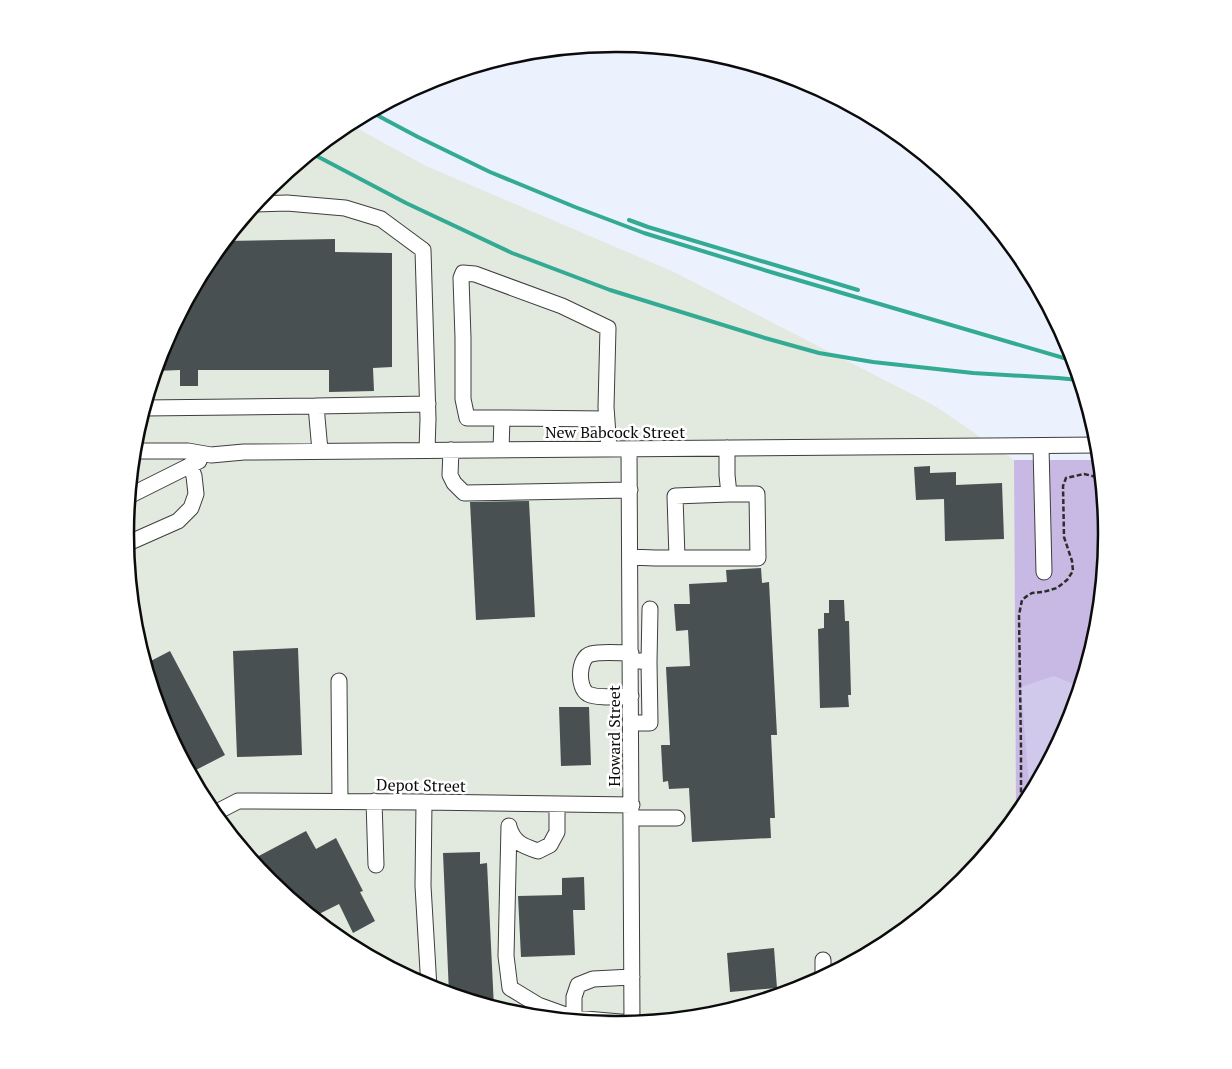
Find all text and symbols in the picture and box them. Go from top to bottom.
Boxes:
street label: New Babcock Street [545,421,685,443]
street label: Howard Street [603,685,625,787]
street label: Depot Street [376,773,466,797]

